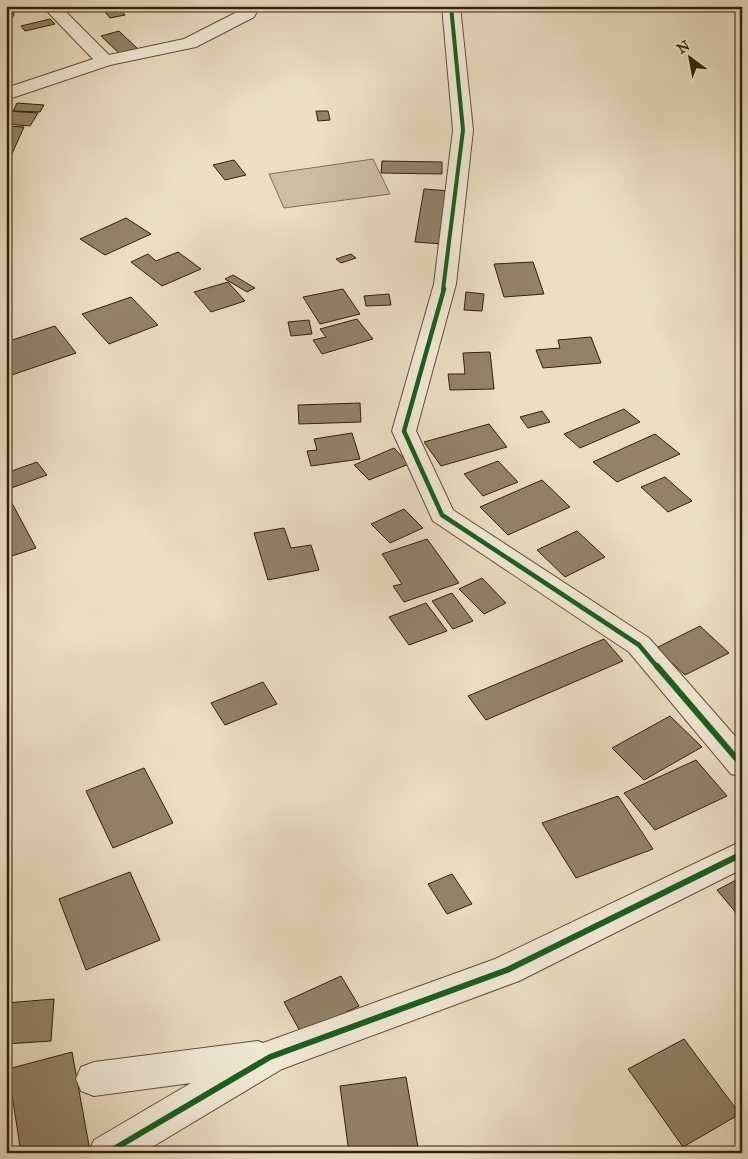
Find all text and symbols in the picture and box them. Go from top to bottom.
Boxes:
north arrow [666,32,716,82]
text: N [674,37,693,58]

